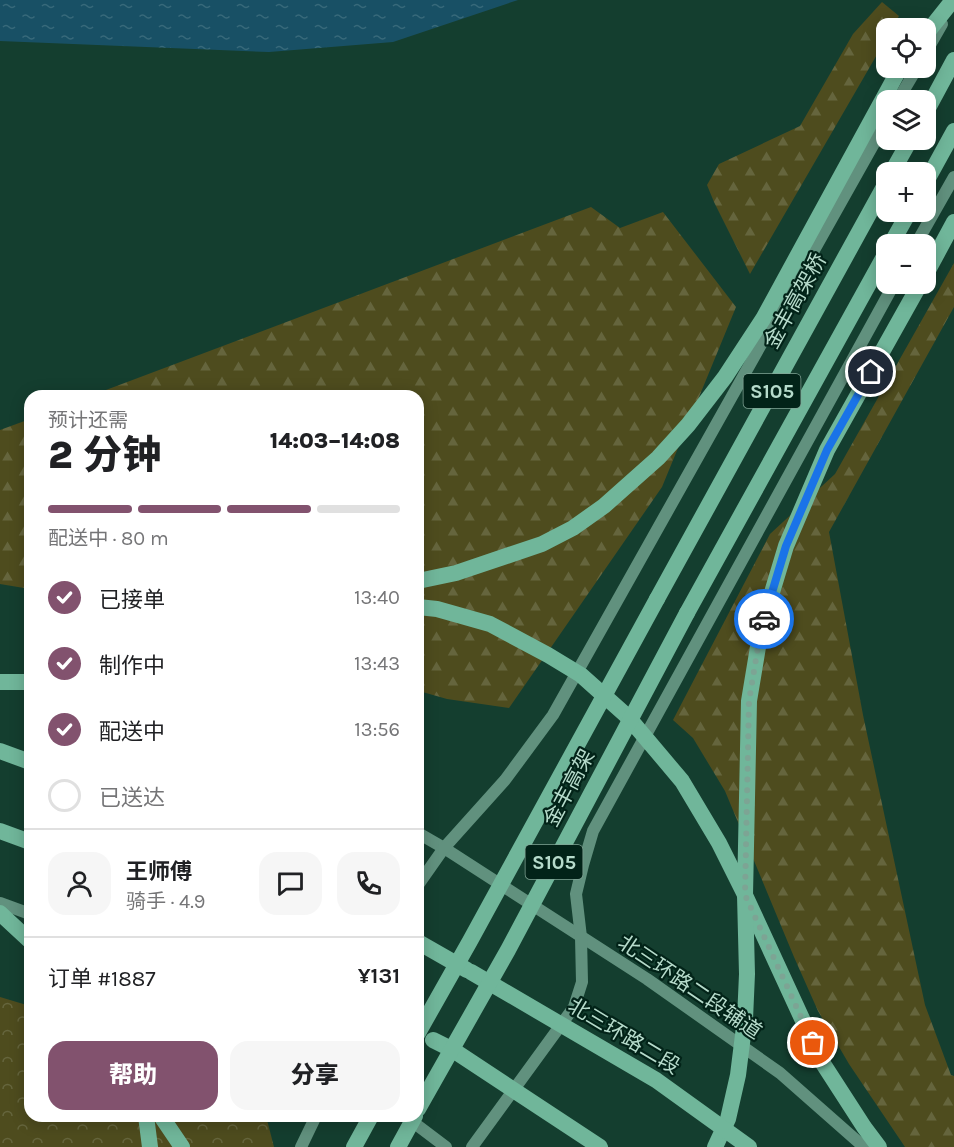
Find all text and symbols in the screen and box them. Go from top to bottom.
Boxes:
map controls [876,18,936,294]
button: locate [876,18,936,78]
button: layers [876,90,936,150]
button: + [876,162,936,222]
button: − [876,234,936,294]
street label: 金丰高架桥 [759,249,831,353]
pin [845,346,896,397]
icon: home [854,355,887,388]
road number: S105 [744,374,800,408]
text: 预计还需 [48,409,128,432]
text: 14:03–14:08 [270,428,400,454]
text: 2 分钟 [48,432,161,478]
text: 配送中 · 80 m [48,527,169,550]
icon: check [48,581,81,614]
text: 13:40 [354,586,400,609]
text: 已接单 [99,587,165,613]
courier [734,589,794,649]
icon: car [748,603,781,636]
icon: check [48,647,81,680]
text: 13:43 [354,652,400,675]
text: 制作中 [99,653,165,679]
icon: check [48,713,81,746]
text: 13:56 [354,718,400,741]
text: 配送中 [99,719,165,745]
street label: 金丰高架 [539,745,599,831]
text: 已送达 [99,785,165,811]
road number: S105 [526,845,582,879]
button: person [48,852,111,915]
button: chat [259,852,322,915]
button: phone [337,852,400,915]
text: 王师傅 [126,859,192,885]
text: 骑手 · 4.9 [126,890,205,913]
street label: 北三环路二段辅道 [613,930,767,1044]
text: ¥131 [358,963,400,989]
text: 订单 #1887 [48,966,156,992]
street label: 北三环路二段 [564,993,684,1079]
pin [787,1017,838,1068]
icon: bag [796,1026,829,1059]
button: 帮助 [48,1041,218,1110]
button: 分享 [230,1041,400,1110]

